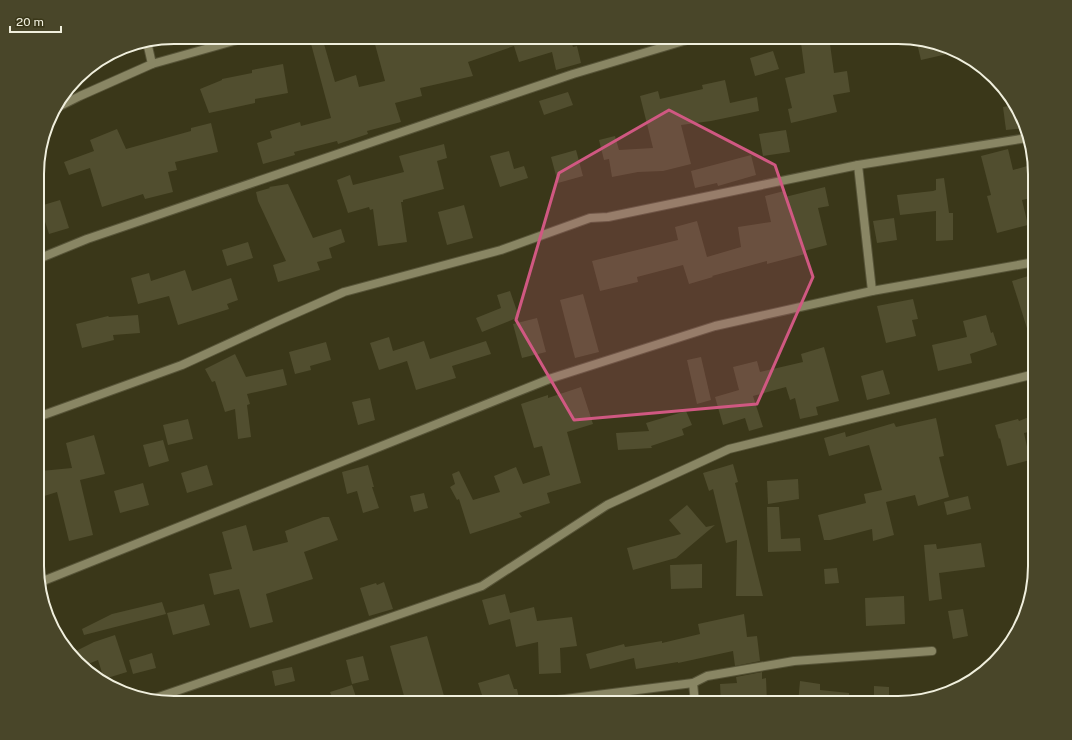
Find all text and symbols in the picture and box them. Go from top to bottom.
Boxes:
scale bar [10,8,61,34]
text: 20 m [16,15,44,29]

